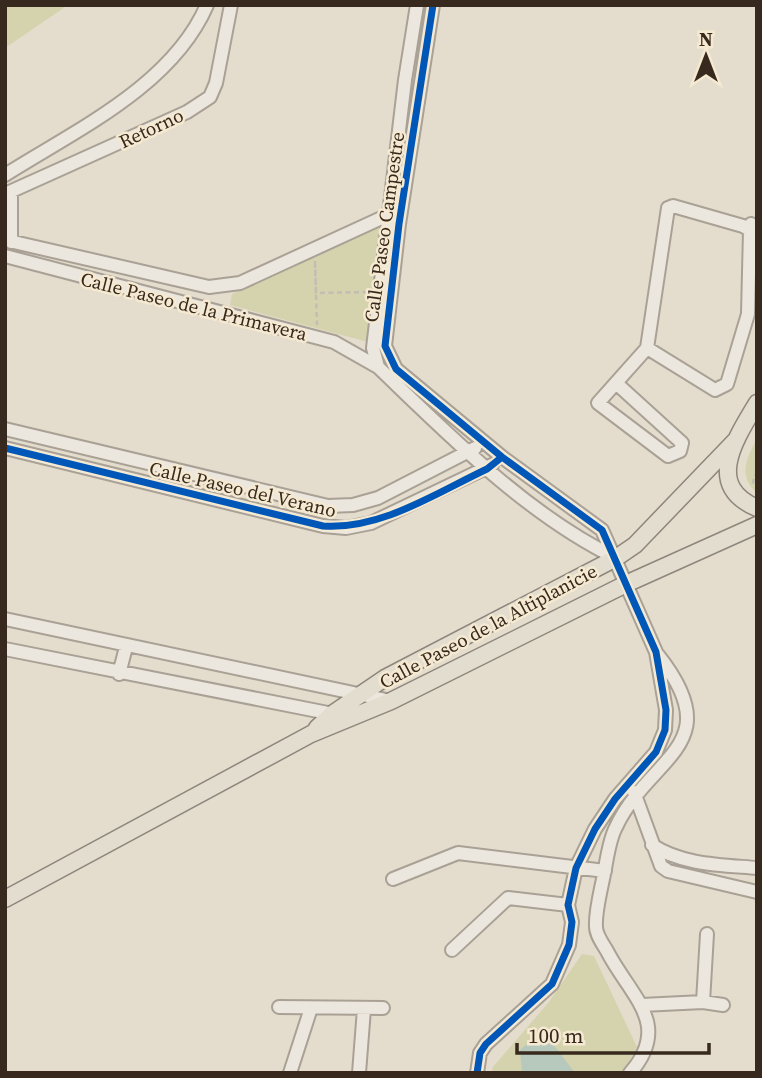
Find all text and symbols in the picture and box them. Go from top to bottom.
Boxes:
north arrow [671,21,741,91]
text: N [699,26,713,52]
street label: Retorno [114,102,188,154]
street label: Calle Paseo Campestre [358,130,410,324]
street label: Calle Paseo de la Primavera [78,265,310,347]
street label: Calle Paseo del Verano [147,455,339,523]
street label: Calle Paseo de la Altiplanicie [375,558,601,694]
scale bar [517,1012,710,1056]
text: 100 m [528,1021,583,1050]

